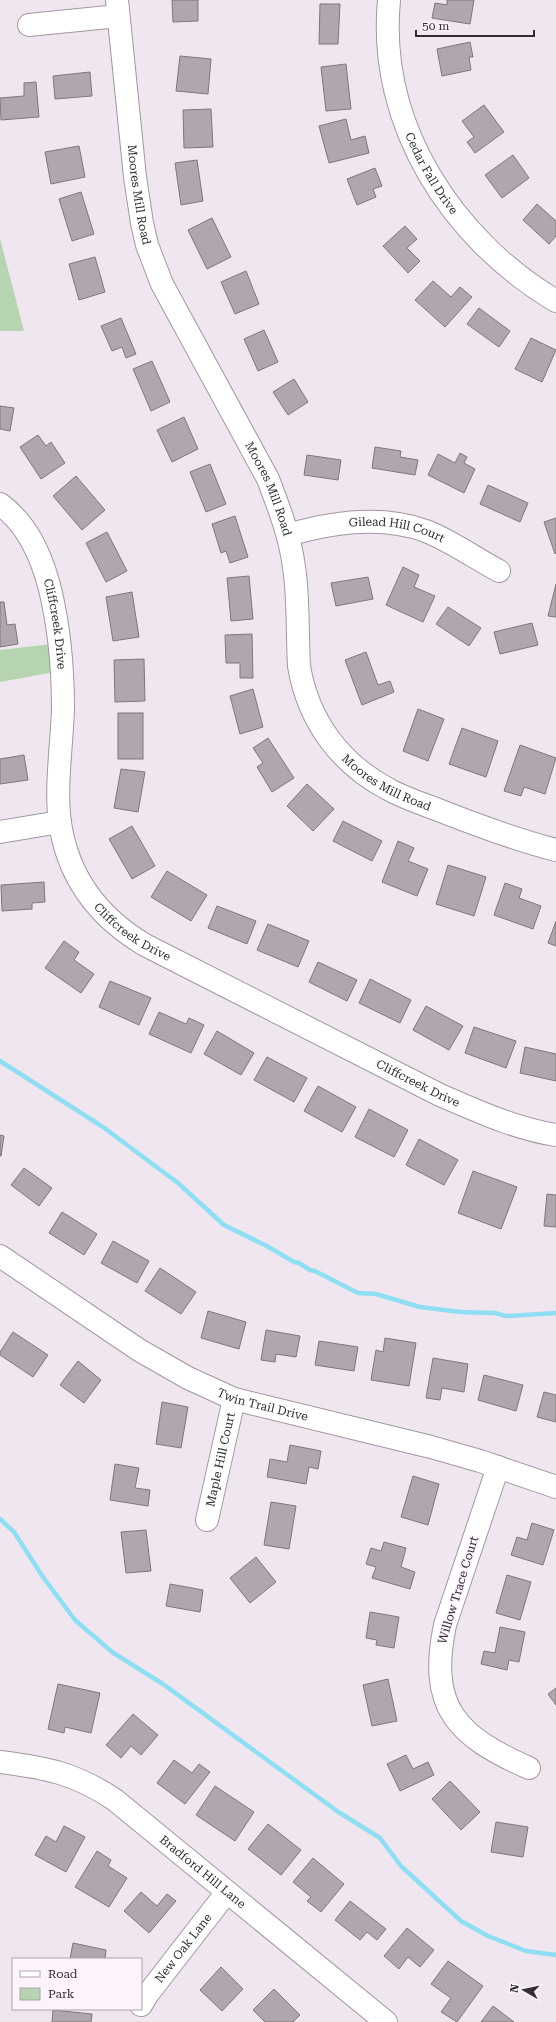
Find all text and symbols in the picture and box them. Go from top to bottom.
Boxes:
scale bar [416,12,534,38]
text: 50 m [422,19,449,33]
street label: Cedar Fall Drive [402,130,461,217]
street label: Moores Mill Road [125,144,154,247]
street label: Moores Mill Road [242,439,294,538]
street label: Gilead Hill Court [348,515,447,546]
street label: Cliffcreek Drive [41,577,69,670]
street label: Moores Mill Road [339,751,433,814]
street label: Cliffcreek Drive [91,900,173,964]
street label: Cliffcreek Drive [374,1057,462,1110]
street label: Twin Trail Drive [215,1385,310,1424]
street label: Maple Hill Court [203,1410,238,1508]
street label: Willow Trace Court [435,1534,481,1646]
street label: Bradford Hill Lane [157,1832,249,1912]
street label: New Oak Lane [152,1910,215,1986]
legend [12,1958,142,2010]
text: Road [48,1967,78,1981]
north arrow [504,1970,544,2010]
text: N [508,1983,522,1994]
text: Park [48,1987,75,2001]

